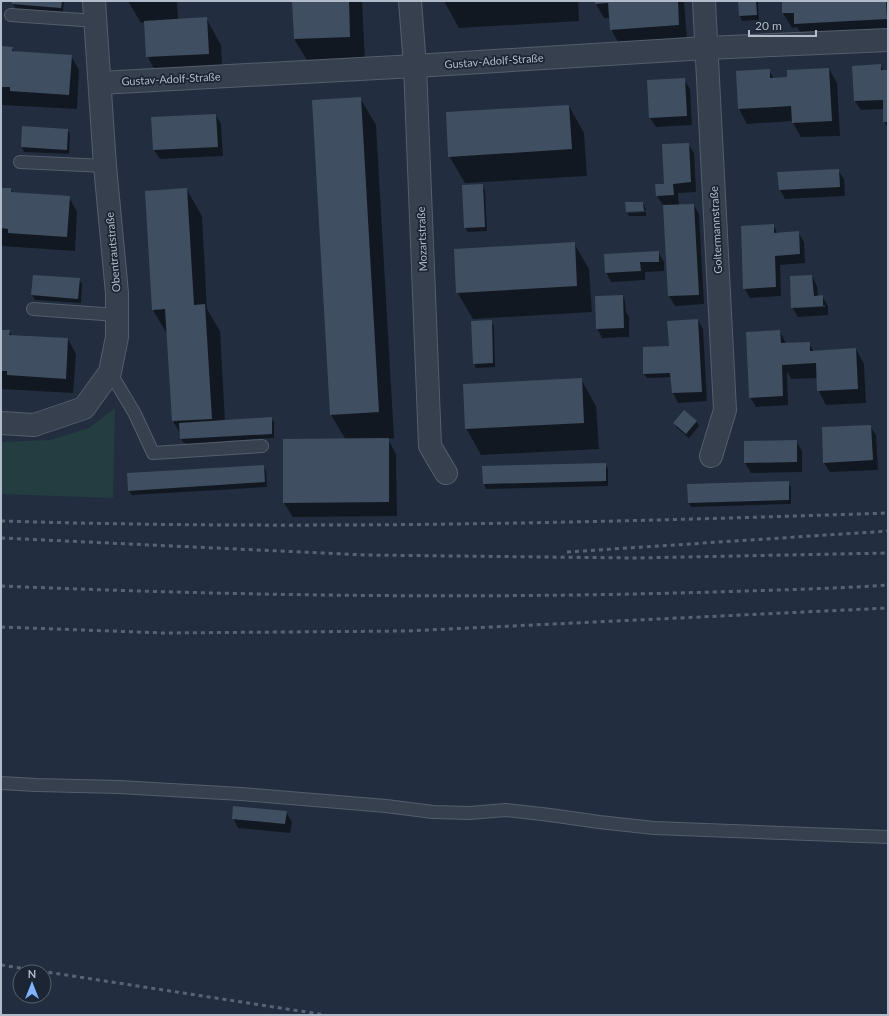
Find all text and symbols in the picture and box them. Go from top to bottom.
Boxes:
scale bar [749,12,816,38]
text: 20 m [755,18,782,33]
street label: Gustav-Adolf-Straße [444,51,544,70]
street label: Gustav-Adolf-Straße [121,69,221,88]
street label: Goltermannstraße [707,186,724,274]
street label: Mozartstraße [414,206,429,272]
street label: Obentrautstraße [103,211,122,293]
north arrow [12,964,52,1004]
text: N [28,967,36,980]

